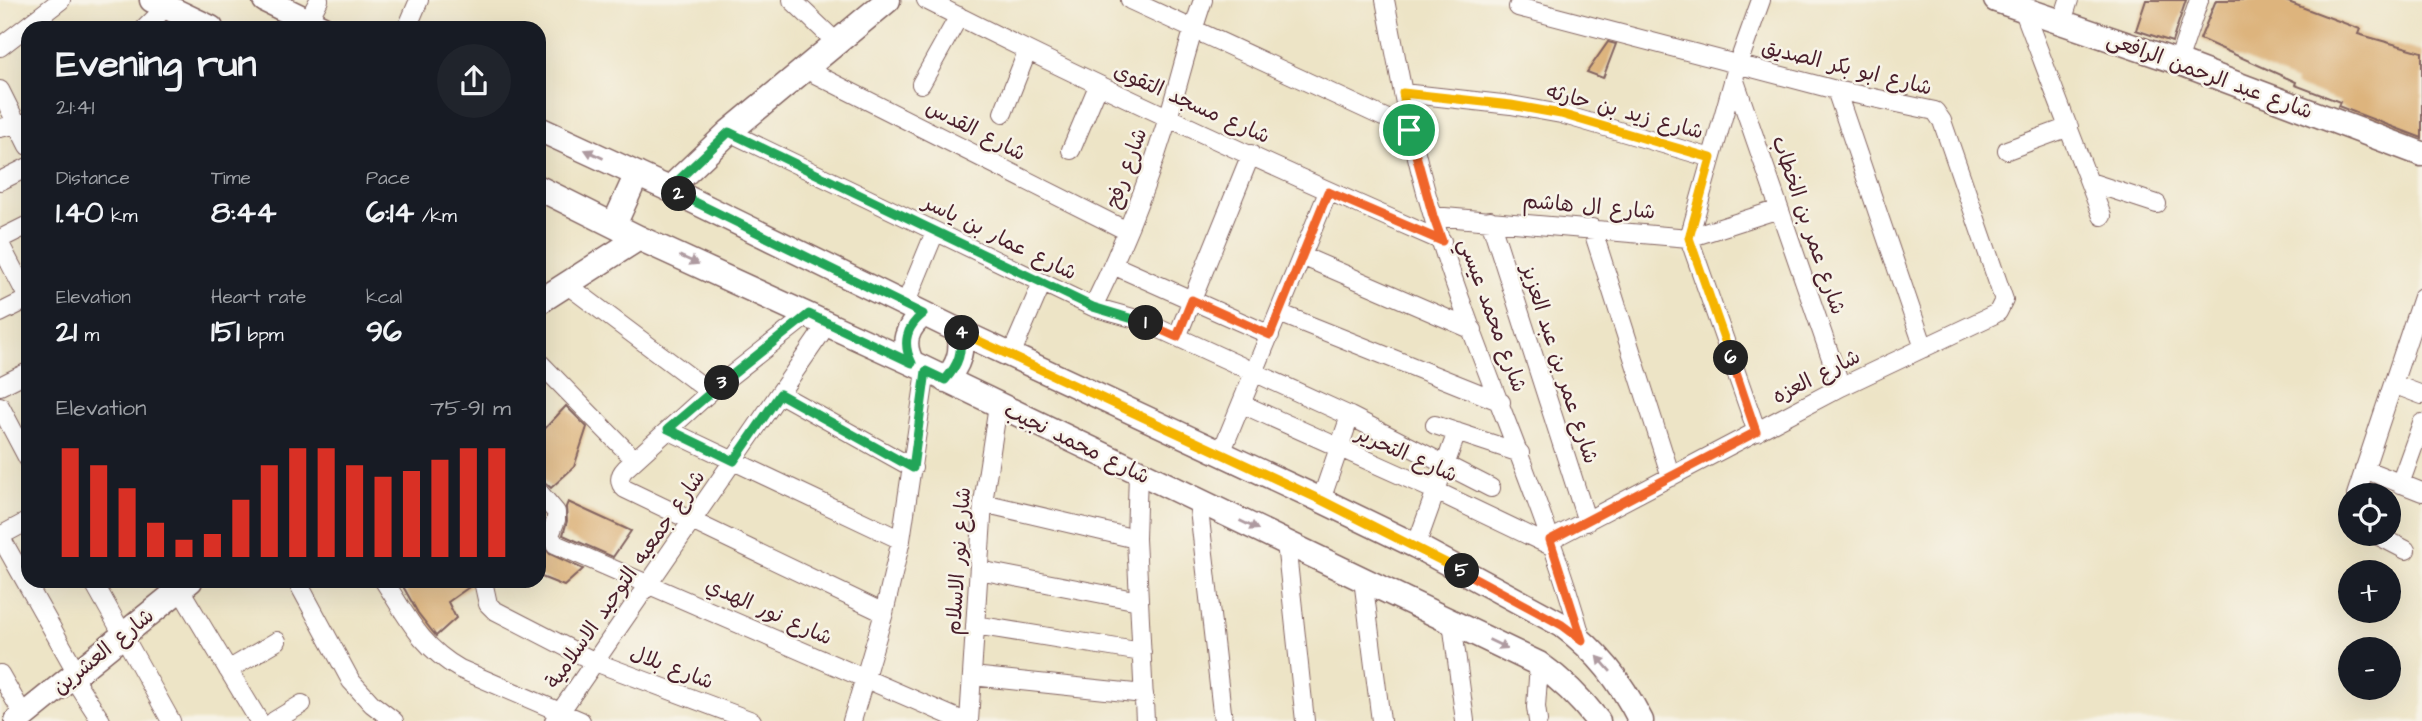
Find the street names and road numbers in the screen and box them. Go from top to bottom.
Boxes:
street label: شارع عبد الرحمن الرافعى [2103,25,2317,126]
street label: شارع ابو بكر الصديق [1759,32,1935,103]
street label: شارع مسجد التقوى [1109,56,1275,151]
street label: شارع زيد بن حارثه [1543,77,1707,146]
street label: شارع القدس [921,93,1031,168]
street label: شارع رفح [1099,124,1154,212]
street label: شارع عمر بن الخطاب [1764,132,1853,318]
street label: شارع ال هاشم [1521,186,1656,228]
street label: شارع عمار بن ياسر [916,187,1081,287]
street label: شارع محمد عيسي [1447,234,1534,398]
street label: شارع عمر بن عبد العزيز [1513,259,1605,467]
street label: شارع العزه [1767,342,1865,411]
street label: شارع محمد نجيب [999,396,1155,491]
street label: شارع التحرير [1350,418,1462,490]
street label: شارع جمعيه التوحيد الاسلامية [539,464,712,695]
street label: شارع نور الاسلام [939,486,979,636]
street label: شارع نور الهدي [701,570,837,652]
street label: شارع العشرين [46,601,160,701]
street label: شارع بلال [626,638,718,697]

